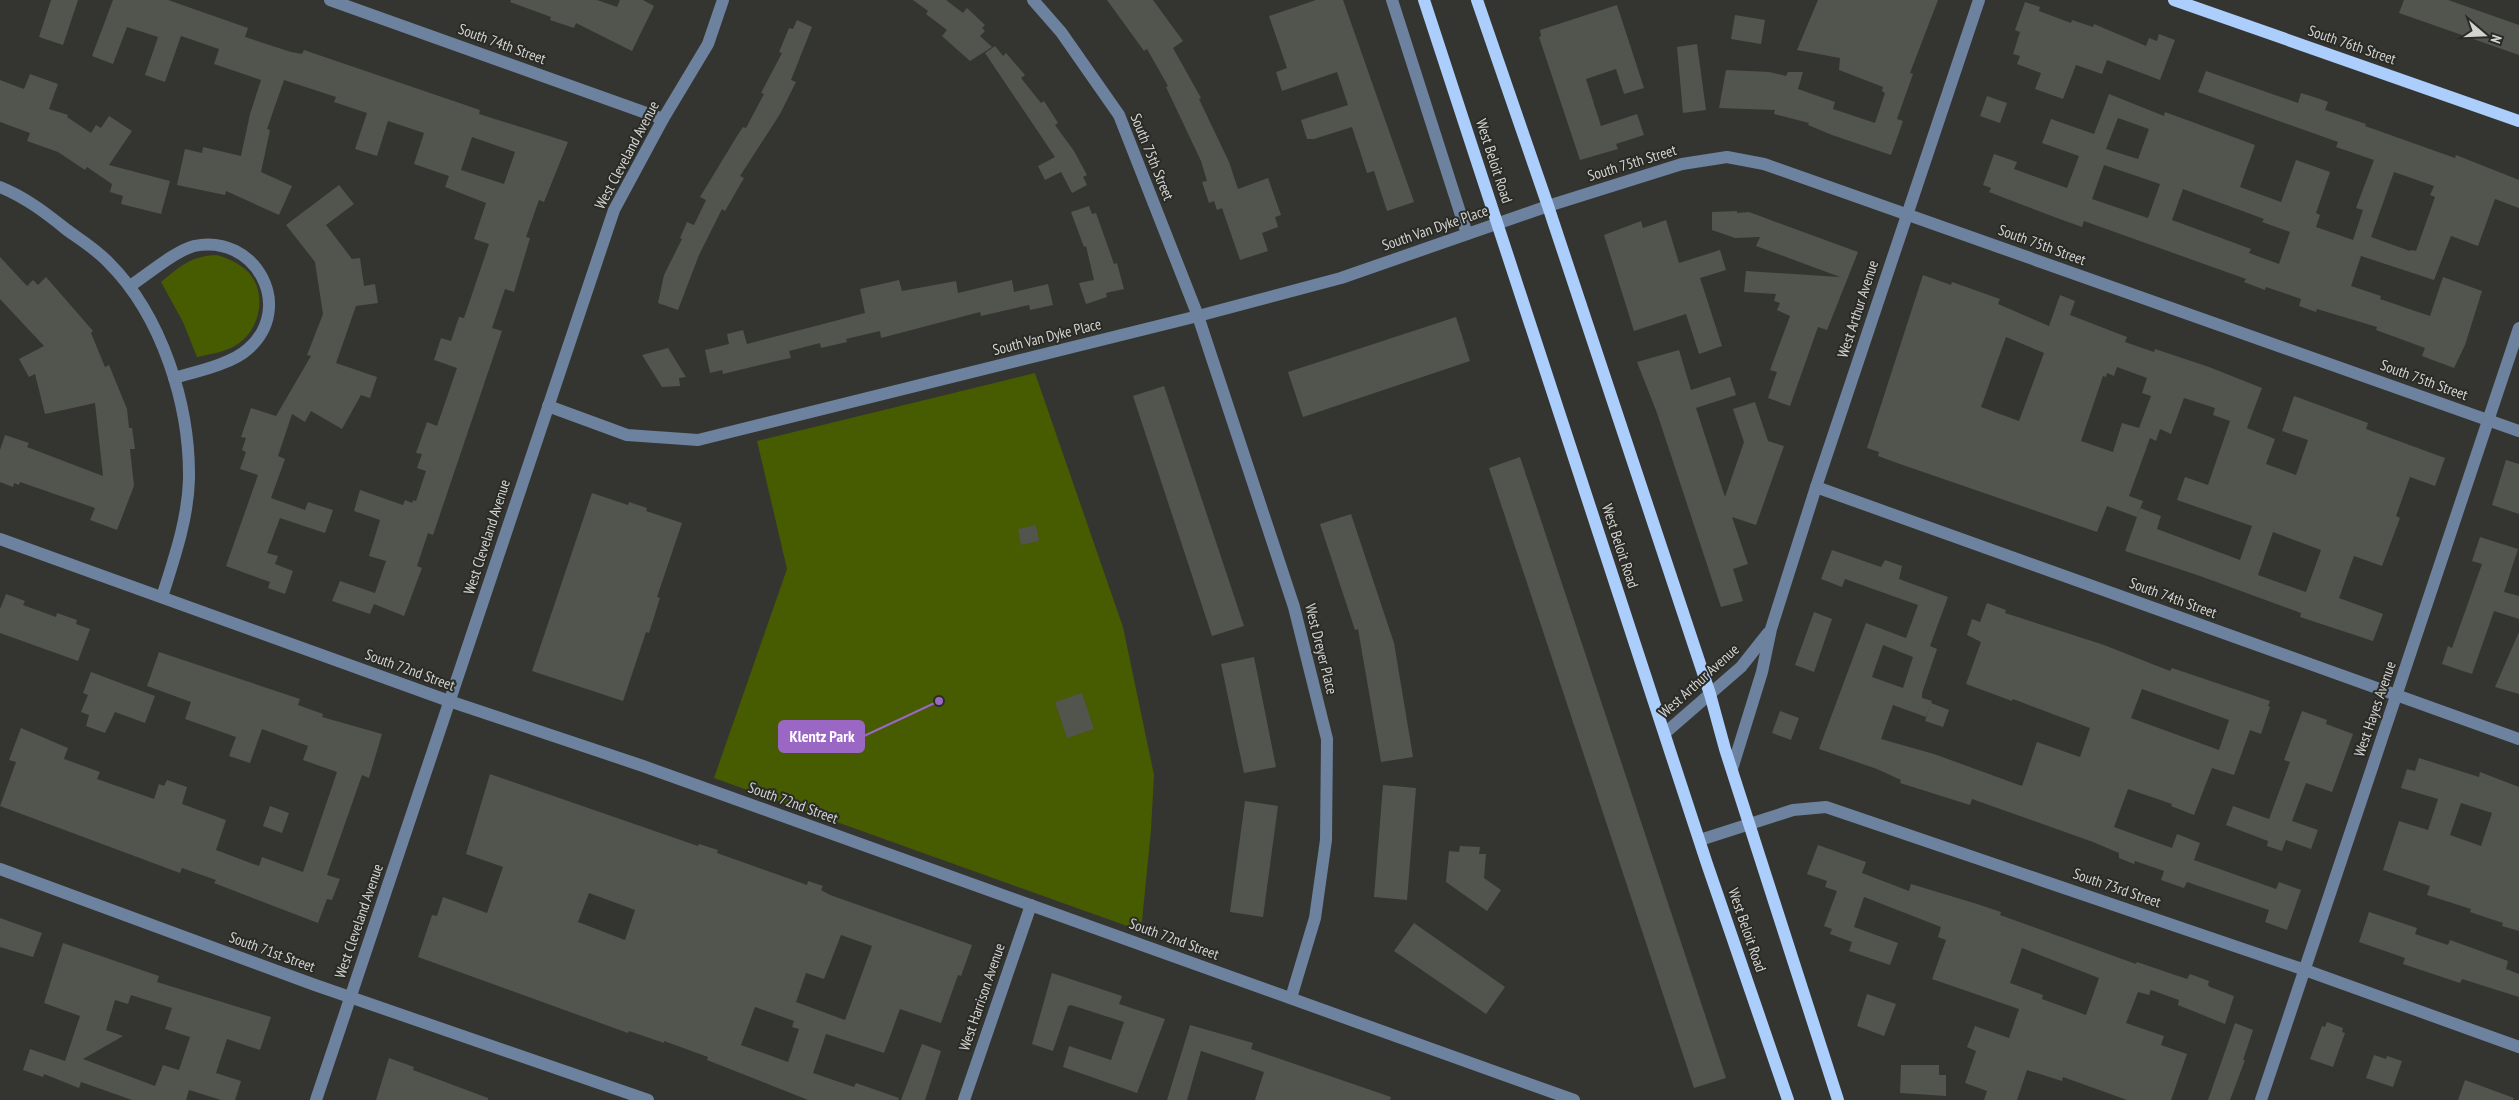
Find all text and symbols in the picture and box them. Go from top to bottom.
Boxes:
north arrow [2459,10,2509,60]
street label: South 74th Street [456,19,549,68]
street label: South 76th Street [2306,21,2399,68]
text: N [2487,33,2506,46]
street label: West Cleveland Avenue [590,97,663,212]
street label: South 75th Street [1126,111,1178,203]
street label: West Beloit Road [1472,116,1517,205]
street label: South 75th Street [1585,140,1679,185]
street label: South Van Dyke Place [1379,200,1490,255]
street label: South 75th Street [1996,220,2089,269]
street label: West Arthur Avenue [1833,258,1882,360]
street label: South Van Dyke Place [991,314,1103,359]
street label: South 75th Street [2378,355,2471,404]
street label: West Cleveland Avenue [459,477,514,597]
street label: West Beloit Road [1598,501,1643,590]
street label: South 74th Street [2127,573,2220,622]
street label: West Dreyer Place [1301,602,1342,696]
street label: West Arthur Avenue [1655,640,1743,722]
street label: South 72nd Street [363,645,458,695]
street label: West Hayes Avenue [2349,659,2400,759]
callout: Klentz Park [779,721,864,752]
text: Klentz Park [789,726,855,746]
street label: South 72nd Street [746,778,841,828]
street label: West Cleveland Avenue [330,861,387,981]
street label: South 73rd Street [2071,864,2164,911]
street label: West Beloit Road [1724,885,1771,974]
street label: South 72nd Street [1127,914,1222,964]
street label: South 71st Street [227,927,318,976]
street label: West Harrison Avenue [954,941,1009,1053]

